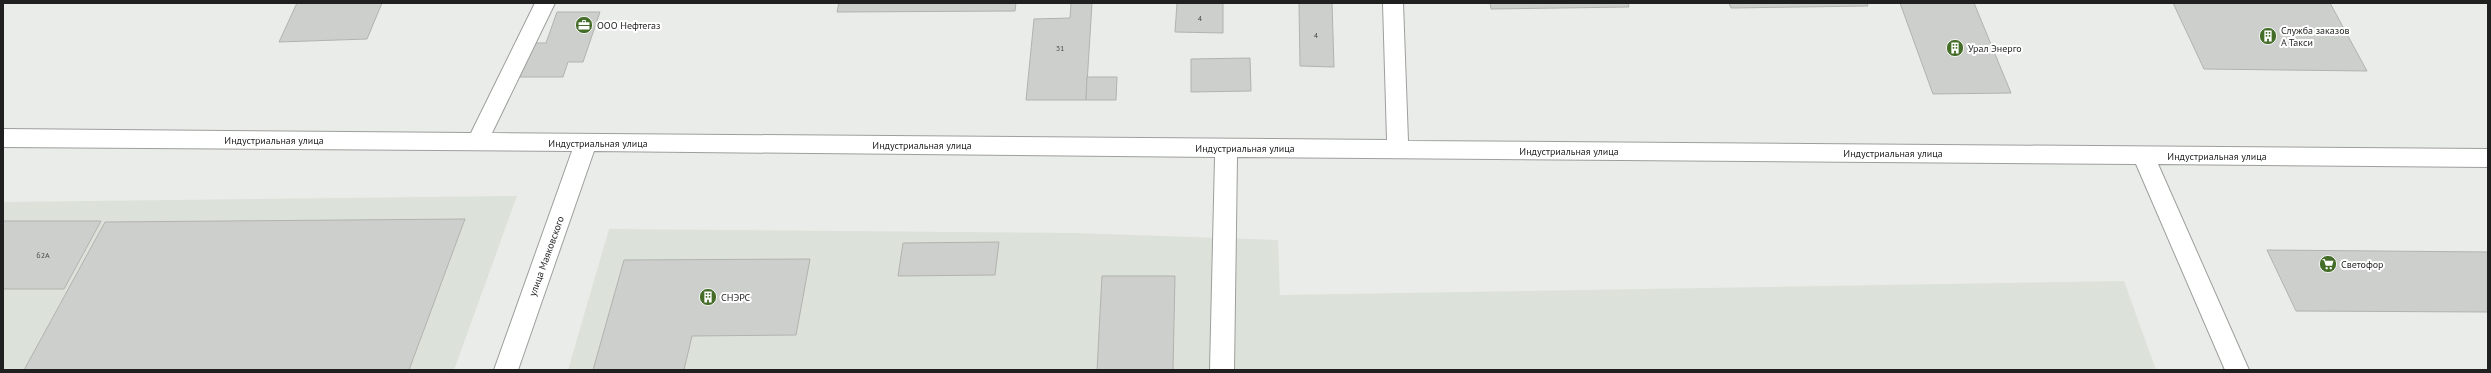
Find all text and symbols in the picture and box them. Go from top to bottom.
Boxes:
house number: 4 [1198,13,1203,23]
office icon: ООО Нефтегаз [574,15,594,35]
place label: ООО Нефтегаз [597,19,660,32]
place label: Служба заказов А Такси [2281,24,2350,49]
building icon: Служба заказов А Такси [2258,26,2278,46]
house number: 4 [1314,30,1319,40]
building icon: Урал Энерго [1945,38,1965,58]
place label: Урал Энерго [1968,42,2022,55]
house number: 31 [1056,43,1064,53]
street label: Индустриальная улица [224,134,324,147]
street label: Индустриальная улица [548,137,648,150]
street label: Индустриальная улица [872,139,972,152]
street label: Индустриальная улица [1195,142,1295,155]
street label: Индустриальная улица [1519,145,1619,158]
street label: Индустриальная улица [1843,147,1943,160]
street label: Индустриальная улица [2167,150,2267,163]
street label: улица Маяковского [526,214,567,298]
house number: 62А [36,250,50,260]
supermarket icon: Светофор [2318,254,2338,274]
place label: Светофор [2341,258,2384,271]
building icon: СНЭРС [698,287,718,307]
place label: СНЭРС [721,291,751,304]

